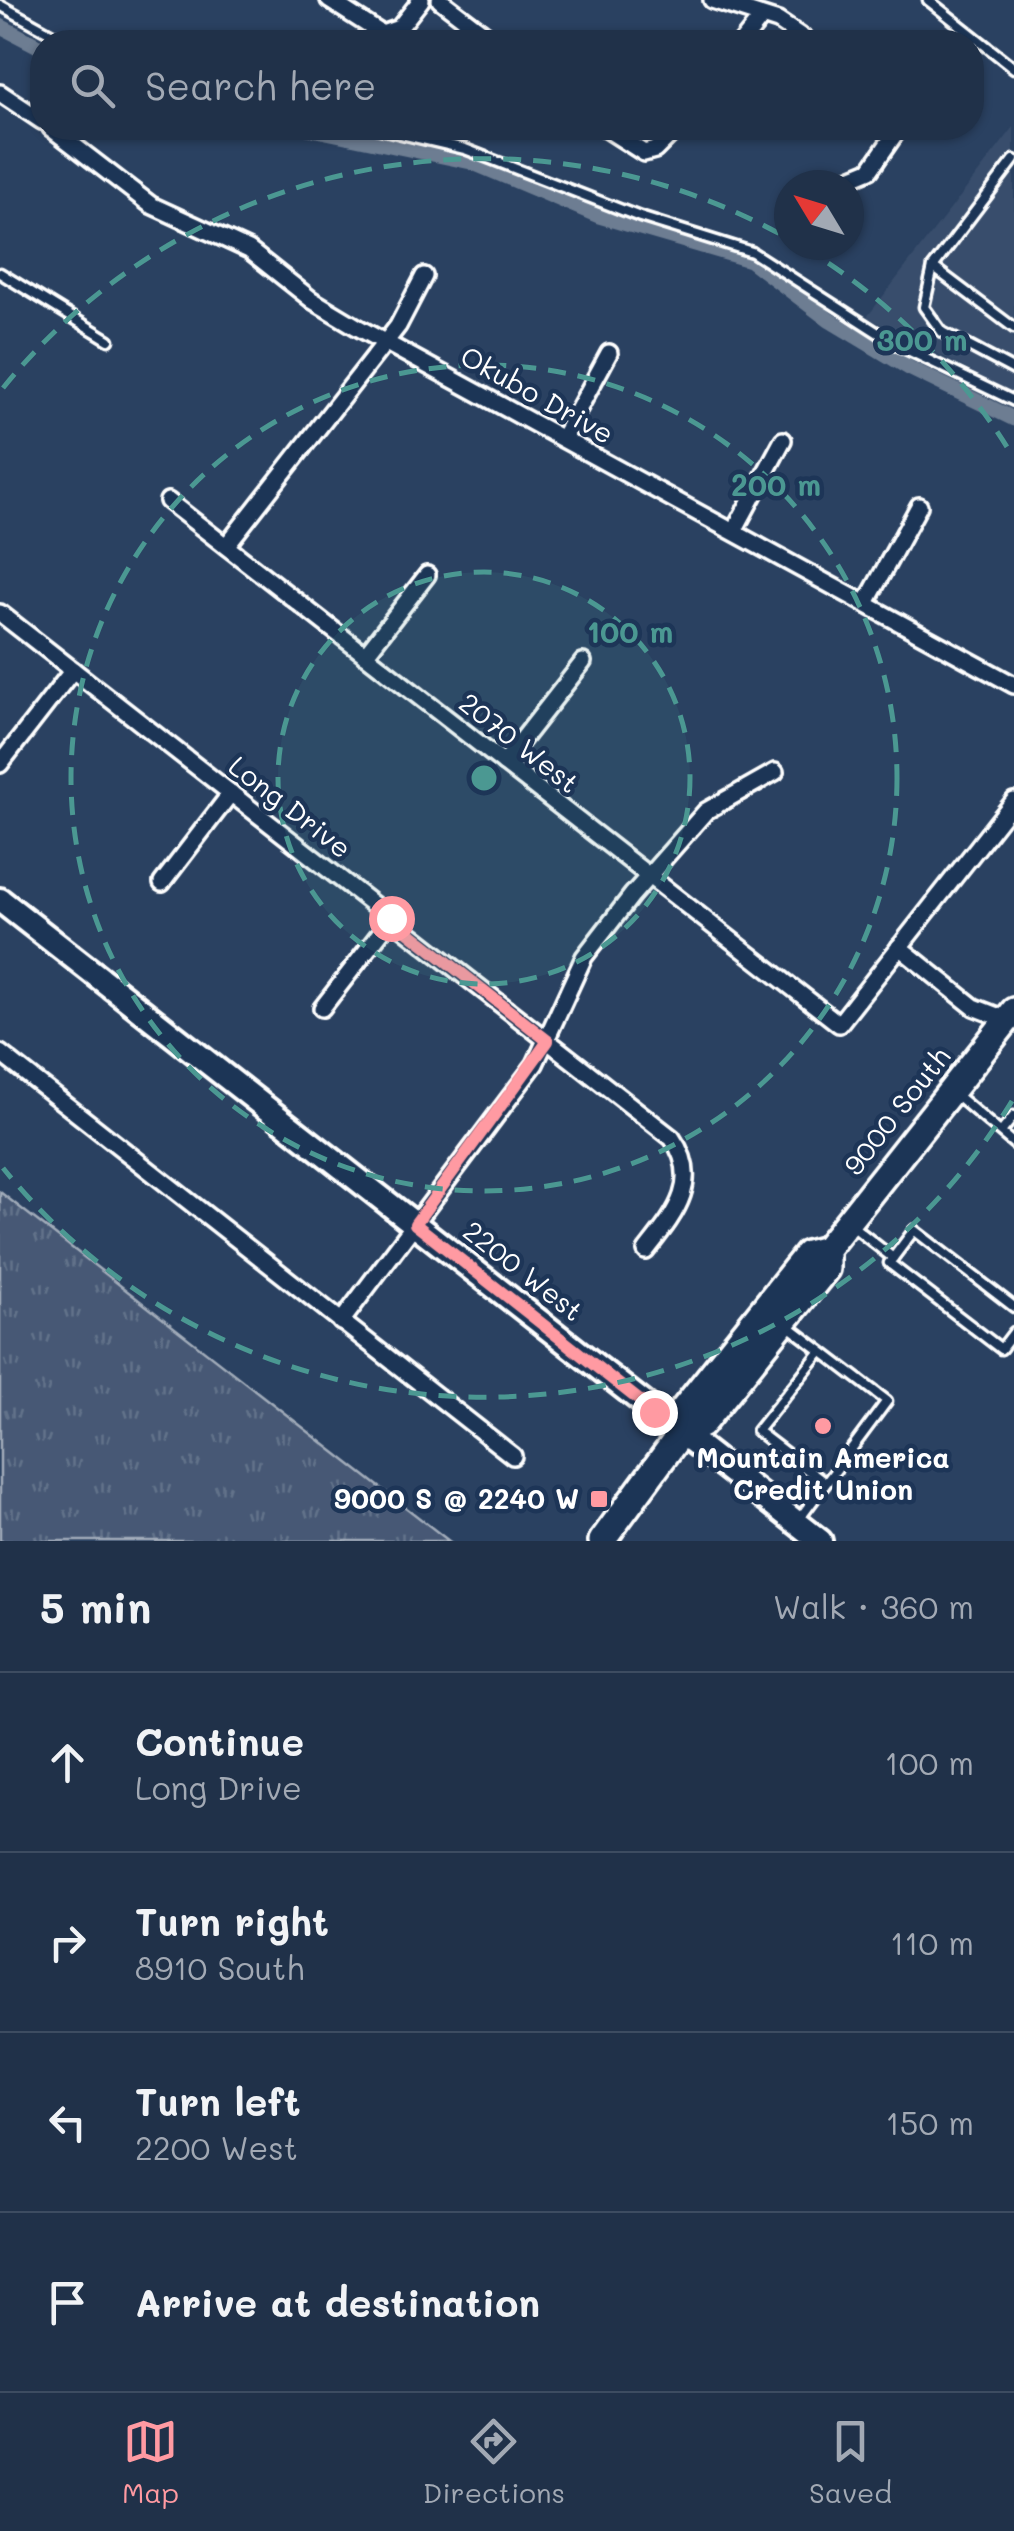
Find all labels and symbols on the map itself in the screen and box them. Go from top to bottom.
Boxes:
north arrow [774,170,864,260]
text: 300 m [876,319,968,359]
street label: Okubo Drive [455,337,620,451]
text: 200 m [731,464,821,504]
text: 100 m [587,611,673,651]
street label: 2070 West [452,684,587,800]
street label: Long Drive [222,747,359,865]
centre of rings [466,760,502,796]
route start [369,896,415,942]
street label: 9000 South [835,1039,958,1182]
street label: 2200 West [456,1212,591,1328]
route end [632,1390,678,1436]
marker: Mountain America Credit Union [812,1415,834,1437]
place label: Mountain America Credit Union [696,1439,950,1507]
place label: 9000 S @ 2240 W [334,1480,579,1516]
marker: 9000 S @ 2240 W [588,1488,610,1510]

